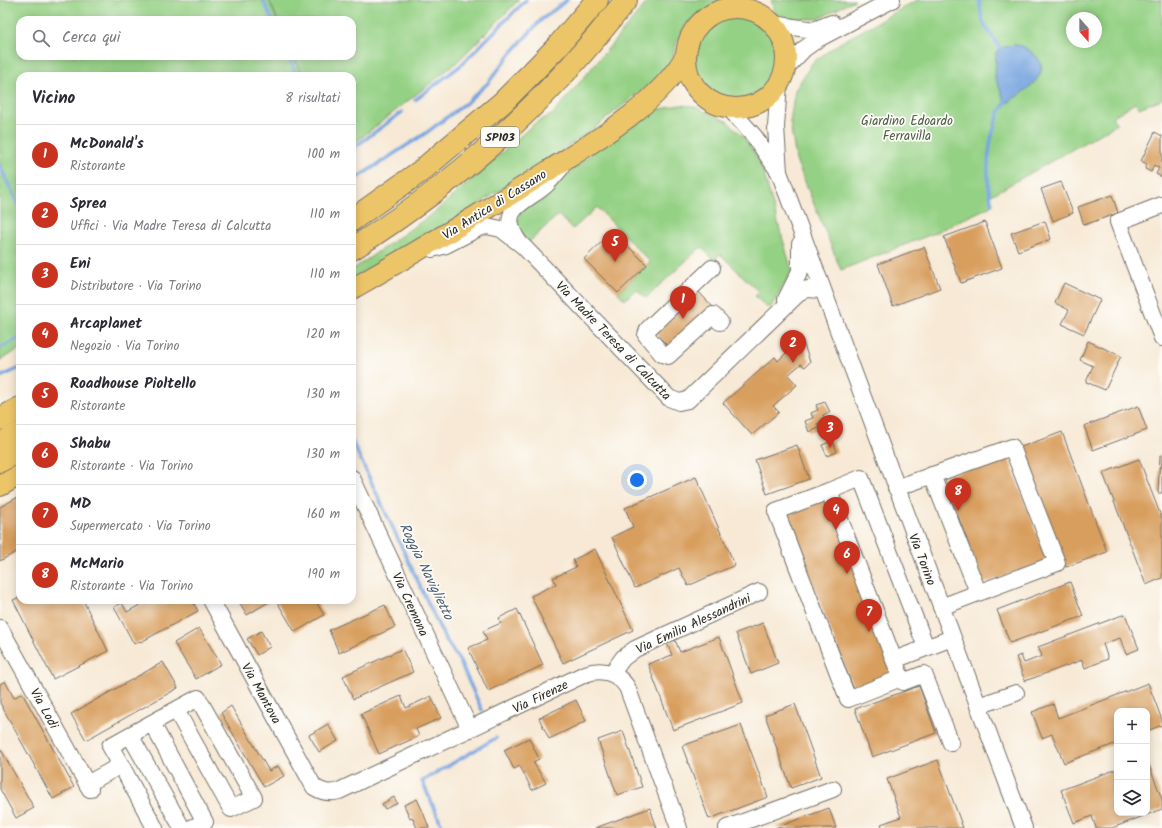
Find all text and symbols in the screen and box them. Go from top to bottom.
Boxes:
north arrow [1066,12,1102,48]
search box [16,16,356,60]
text: Cerca qui [62,26,120,50]
icon: search [30,27,52,49]
text: Vicino [32,85,75,112]
text: 8 risultati [285,88,340,109]
park label: Giardino Edoardo Ferravilla [861,111,953,147]
road number: SP103 [481,127,519,147]
text: McDonald's [70,132,144,156]
text: 1 [43,144,47,165]
text: 100 m [307,144,340,165]
text: Ristorante [70,156,125,177]
street label: Via Antica di Cassano [438,165,551,246]
text: Sprea [70,192,107,216]
text: 2 [41,204,49,225]
text: 110 m [310,204,340,225]
text: Uffici · Via Madre Teresa di Calcutta [70,216,271,237]
pin: 5 [602,229,628,262]
text: Eni [70,252,90,276]
text: 3 [41,264,49,285]
text: 110 m [310,264,340,285]
text: Distributore · Via Torino [70,276,201,297]
street label: Via Madre Teresa di Calcutta [550,276,676,406]
pin: 1 [670,286,696,319]
text: Arcaplanet [70,312,142,336]
text: 4 [41,324,49,345]
text: 120 m [306,324,340,345]
pin: 2 [780,330,806,363]
text: Negozio · Via Torino [70,336,179,357]
text: Roadhouse Pioltello [70,372,196,396]
text: 5 [42,384,48,405]
text: 130 m [306,384,340,405]
text: Ristorante [70,396,125,417]
pin: 3 [817,415,843,448]
text: Shabu [70,432,110,456]
text: 6 [41,444,49,465]
text: 130 m [306,444,340,465]
text: Ristorante · Via Torino [70,456,193,477]
your location [627,470,647,490]
pin: 8 [945,478,971,511]
text: MD [70,492,91,516]
pin: 4 [823,497,849,530]
text: 7 [42,504,48,525]
text: 160 m [307,504,340,525]
text: Supermercato · Via Torino [70,516,211,537]
water label: Roggia Naviglietto [393,519,460,625]
street label: Via Torino [902,530,941,589]
pin: 6 [834,541,860,574]
text: McMario [70,552,124,576]
text: 8 [41,564,49,585]
text: 190 m [308,564,340,585]
street label: Via Cremona [386,569,434,640]
text: Ristorante · Via Torino [70,576,193,597]
street label: Via Emilio Alessandrini [633,588,755,660]
pin: 7 [856,599,882,632]
street label: Via Mantova [235,659,286,728]
street label: Via Firenze [509,675,572,720]
street label: Via Lodi [24,684,64,734]
map controls [1114,708,1150,816]
button: + [1114,708,1150,744]
button: − [1114,744,1150,780]
button: layers [1114,780,1150,816]

